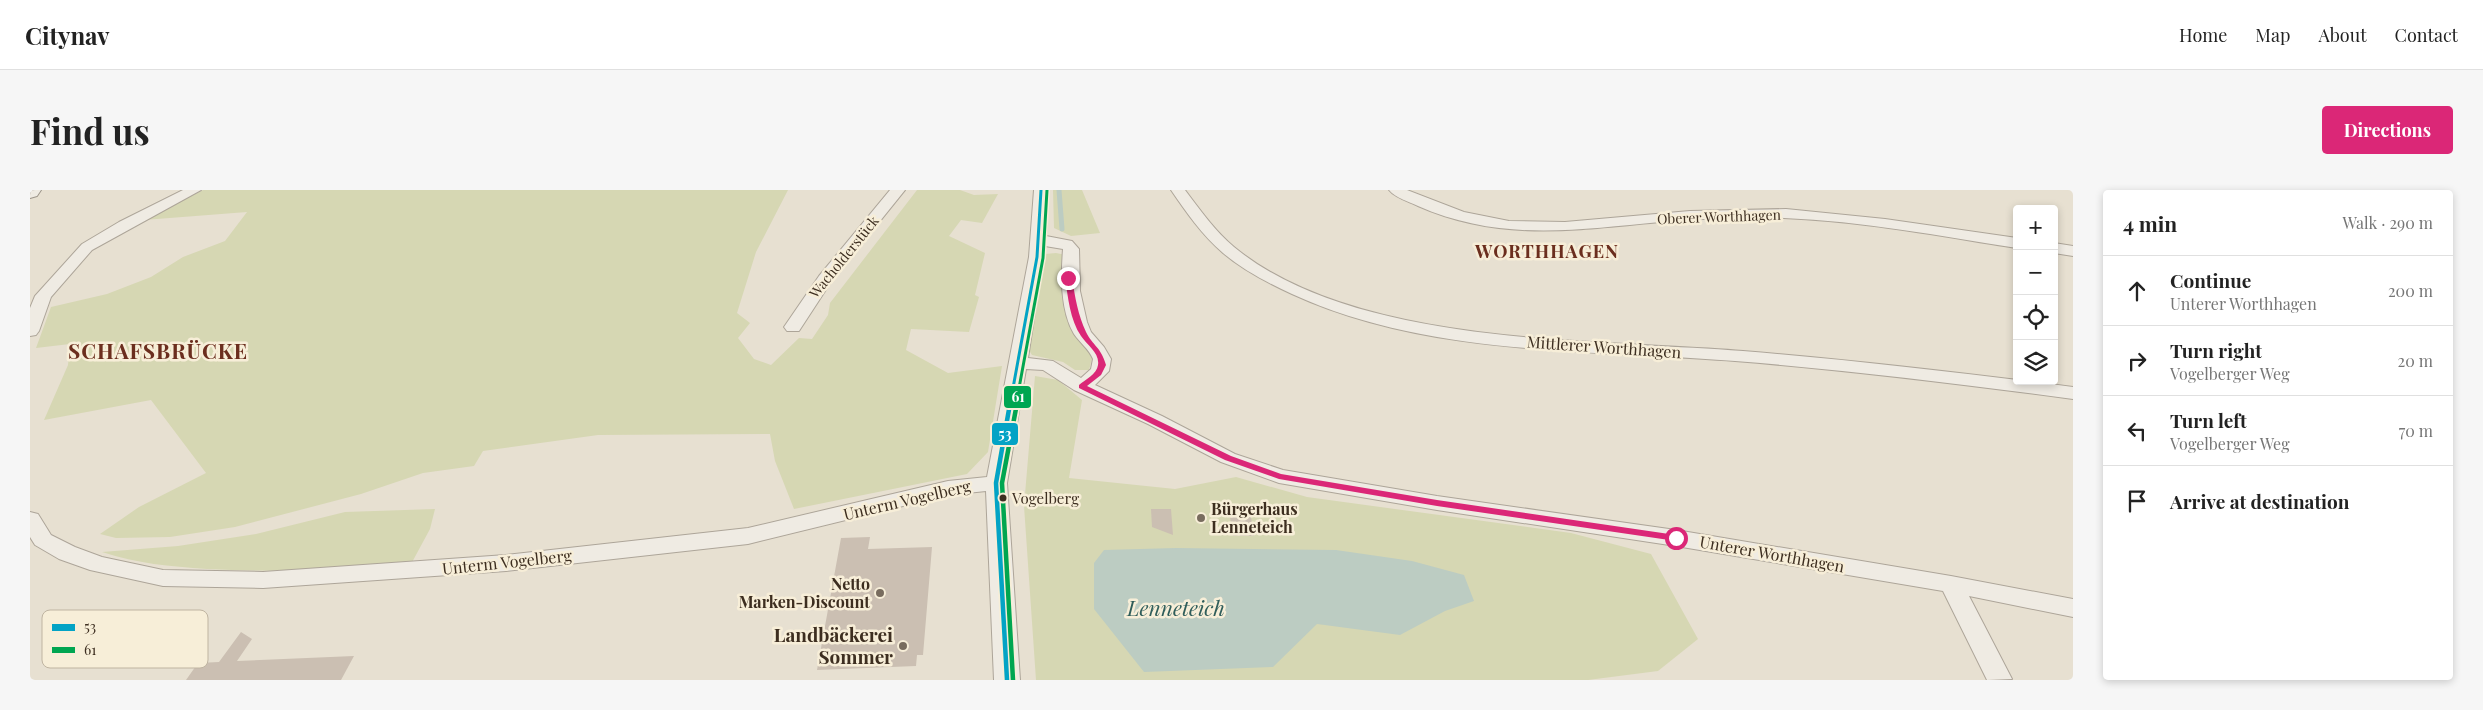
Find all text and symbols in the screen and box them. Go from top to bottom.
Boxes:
text: Citynav [25,19,110,51]
text: Home [2179,23,2227,47]
text: Map [2255,23,2290,47]
text: About [2318,23,2367,47]
text: Contact [2395,23,2458,47]
button: Directions [2322,106,2453,154]
text: Find us [30,107,150,154]
street label: Oberer Worthhagen [1657,205,1782,228]
map controls [2013,205,2058,385]
button: + [2013,205,2058,250]
text: 4 min [2123,209,2177,237]
street label: Wacholderstück [804,211,883,303]
text: Walk · 290 m [2342,212,2433,233]
district label: WORTHHAGEN [1474,239,1619,263]
button: − [2013,250,2058,295]
route end [1057,267,1080,290]
text: Continue [2170,267,2251,293]
icon: ahead [2123,277,2151,305]
text: 200 m [2388,280,2433,301]
text: Unterer Worthhagen [2170,293,2317,314]
button: locate [2013,295,2058,340]
street label: Mittlerer Worthhagen [1526,331,1682,362]
district label: SCHAFSBRÜCKE [68,336,248,364]
text: Turn right [2170,337,2262,363]
button: layers [2013,340,2058,385]
icon: right [2123,347,2151,375]
text: 20 m [2398,350,2433,371]
text: Vogelberger Weg [2170,363,2290,384]
line badge: 61 [1003,385,1032,409]
text: 61 [1011,387,1025,406]
text: Turn left [2170,407,2247,433]
icon: left [2123,417,2151,445]
text: 70 m [2399,420,2433,441]
line badge: 53 [991,422,1019,446]
text: 53 [998,424,1012,443]
text: Vogelberger Weg [2170,433,2290,454]
street label: Unterm Vogelberg [841,475,973,524]
icon: arrive [2123,487,2151,515]
place label: Vogelberg [1011,488,1079,508]
text: Arrive at destination [2170,488,2350,514]
marker: Vogelberg [998,493,1008,503]
place label: Bürgerhaus Lenneteich [1211,498,1298,537]
marker: Bürgerhaus Lenneteich [1195,512,1207,524]
route start [1665,527,1688,550]
street label: Unterer Worthhagen [1698,530,1847,577]
street label: Unterm Vogelberg [441,544,573,579]
place label: Netto Marken-Discount [739,573,870,612]
marker: Netto Marken-Discount [874,587,886,599]
water label: Lenneteich [1126,593,1225,621]
legend [42,610,208,668]
text: 53 [84,617,96,636]
place label: Landbäckerei Sommer [774,621,893,669]
text: 61 [84,640,96,659]
marker: Landbäckerei Sommer [897,640,909,652]

